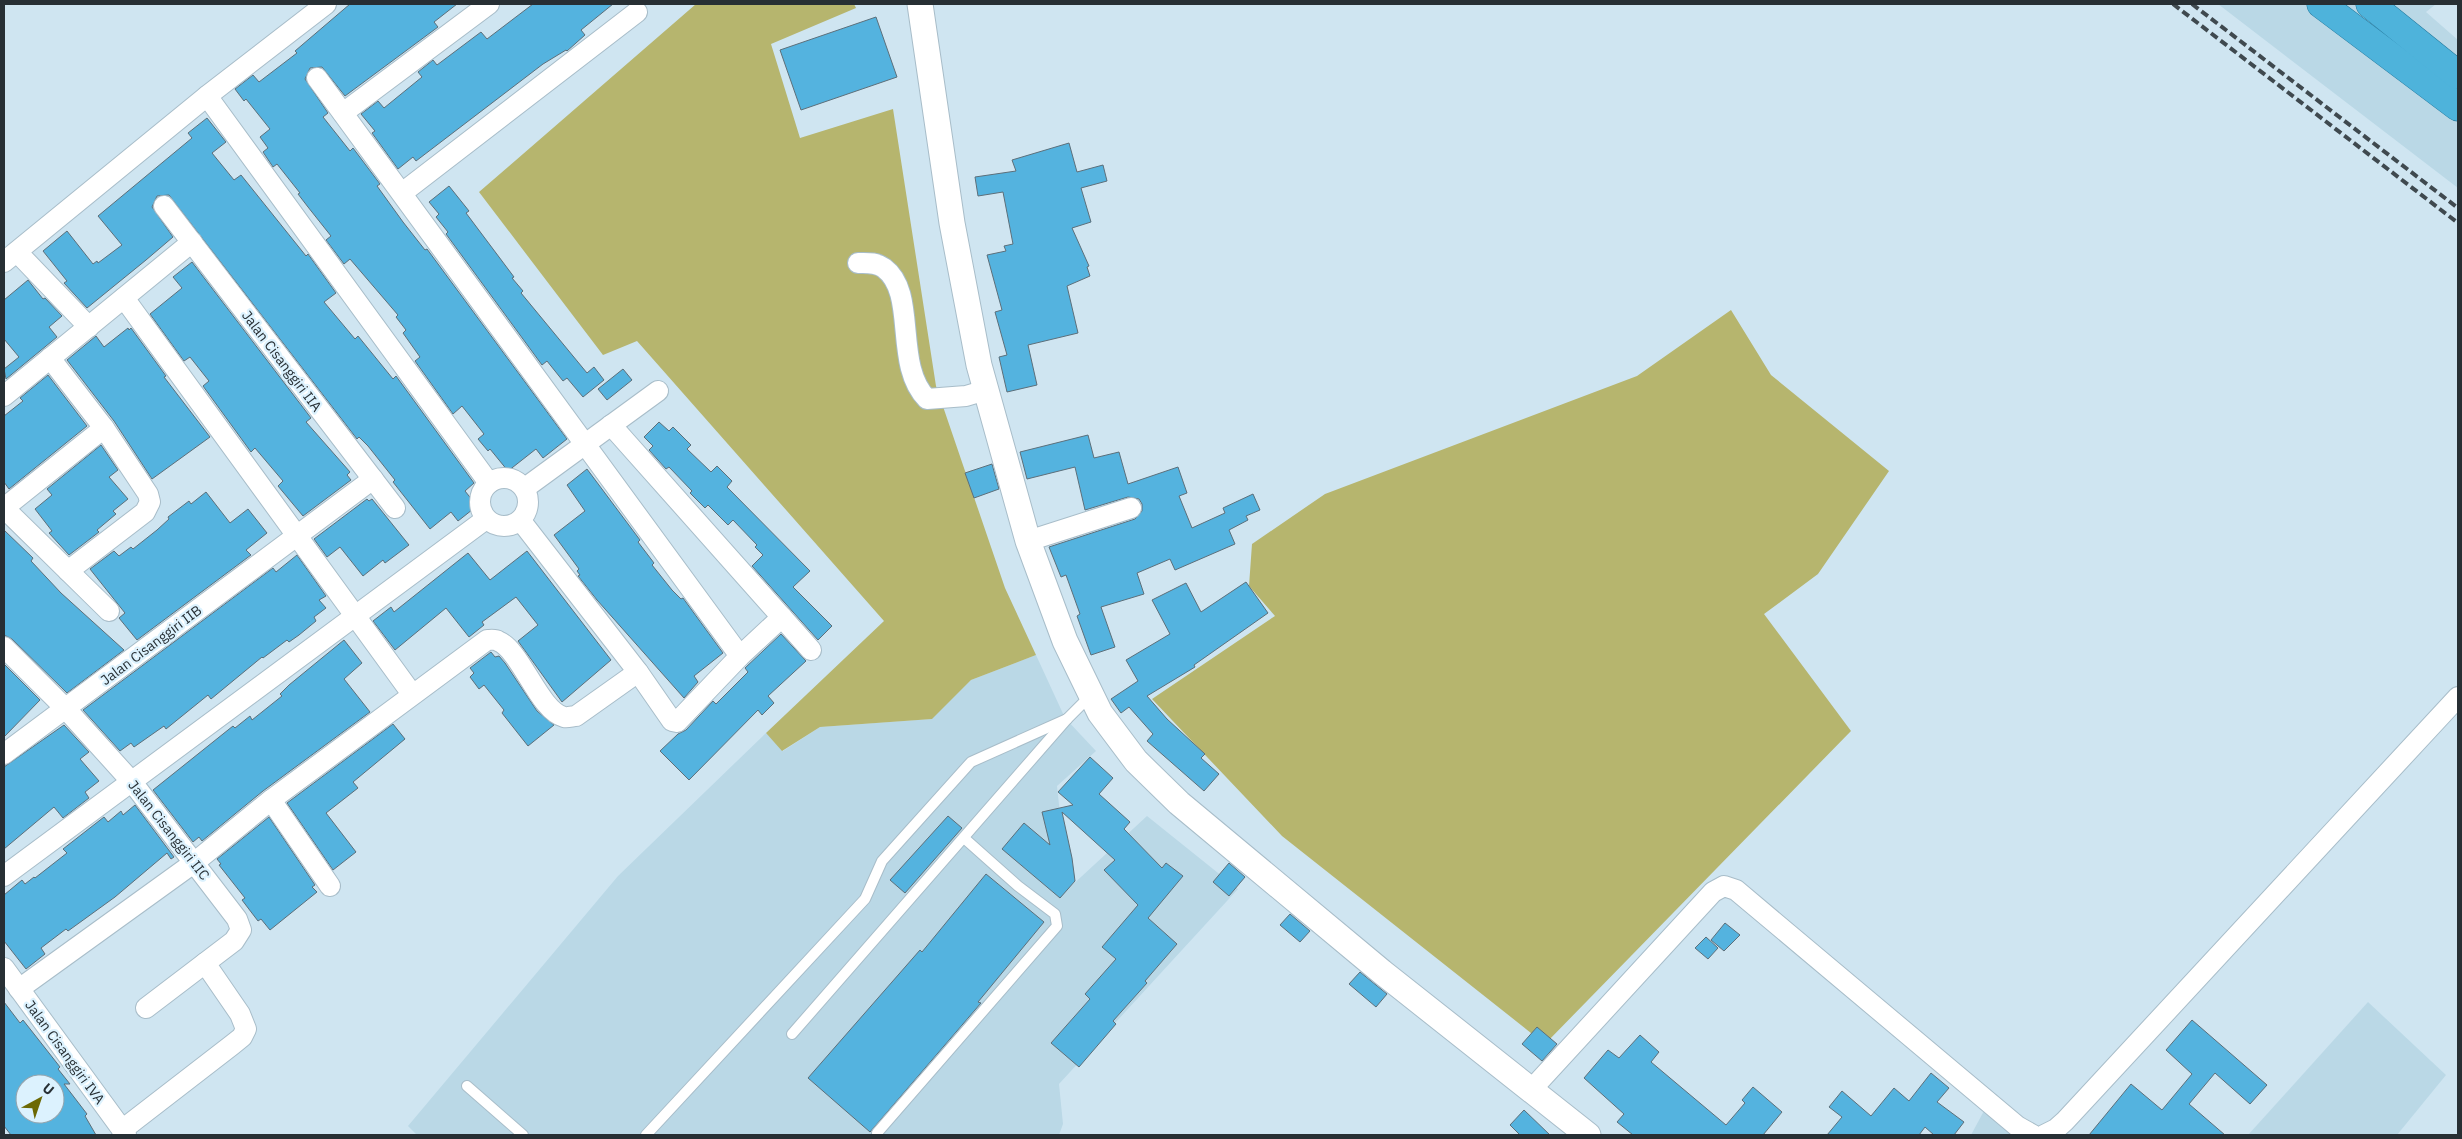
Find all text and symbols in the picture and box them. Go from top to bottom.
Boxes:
street label: Jalan Cisanggiri IIA [238,307,326,415]
street label: Jalan Cisanggiri IIB [97,601,205,689]
street label: Jalan Cisanggiri IIC [124,776,214,884]
street label: Jalan Cisanggiri IVA [21,996,109,1108]
north arrow [15,1074,65,1124]
text: U [39,1079,58,1099]

